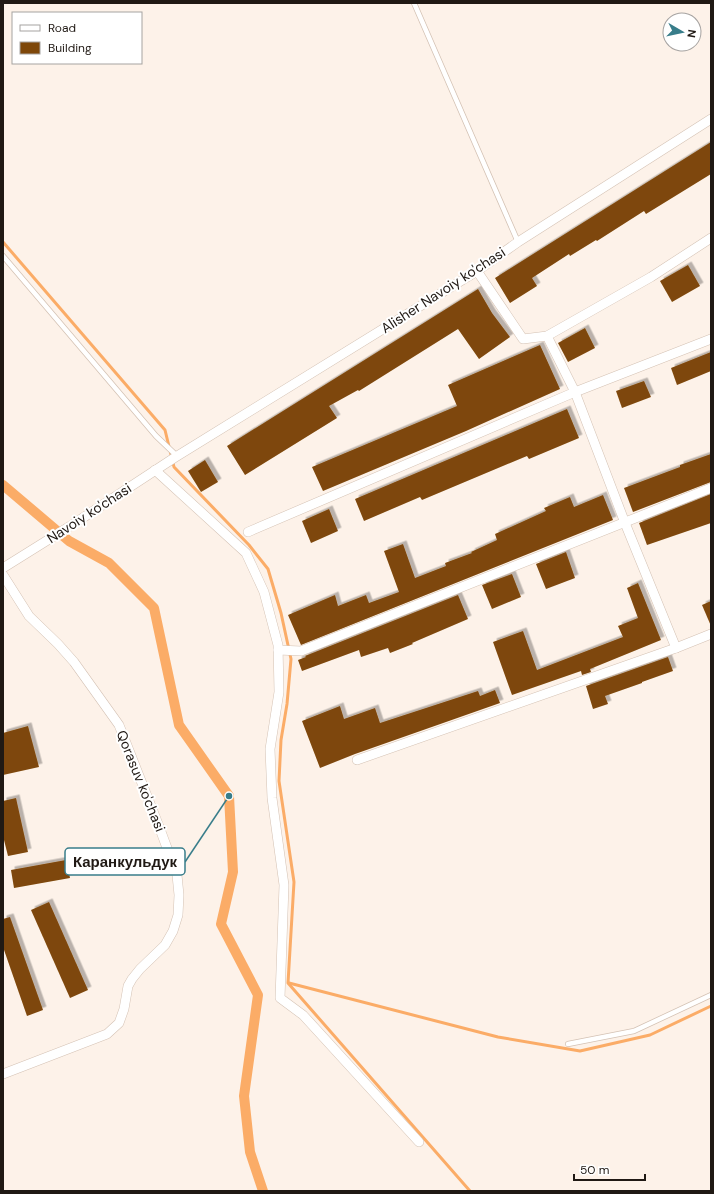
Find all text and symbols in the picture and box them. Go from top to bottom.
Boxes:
legend [12,12,142,64]
north arrow [662,12,702,52]
text: Road [48,20,76,36]
text: N [684,29,699,39]
text: Building [48,40,92,56]
street label: Alisher Navoiy ko'chasi [377,243,509,337]
street label: Navoiy ko'chasi [43,479,135,547]
street label: Qorasuv ko'chasi [112,728,170,834]
callout: Каранкульдук [65,848,185,875]
text: Каранкульдук [73,852,178,872]
scale bar [574,1156,645,1182]
text: 50 m [580,1162,609,1178]

